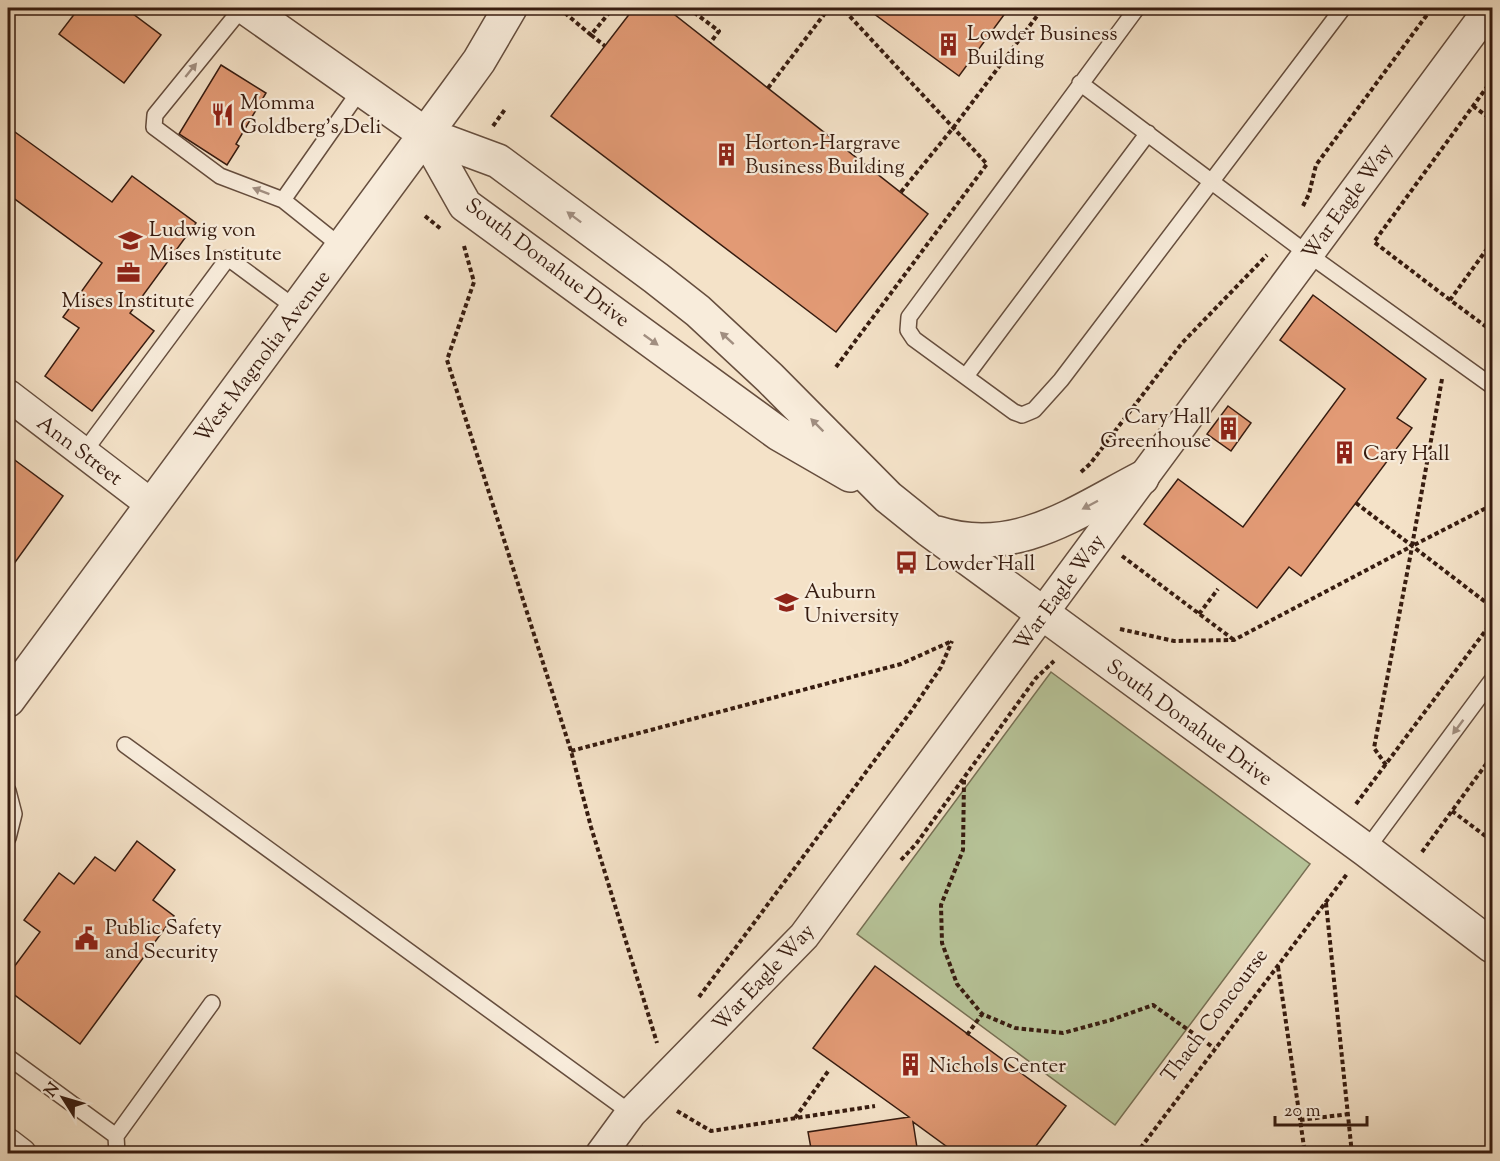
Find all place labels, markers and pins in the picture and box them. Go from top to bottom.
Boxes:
place label: Lowder Business Building [967,20,1117,74]
building icon: Lowder Business Building [936,32,962,58]
place label: Momma Goldberg's Deli [240,89,381,143]
restaurant icon: Momma Goldberg's Deli [209,101,235,127]
place label: Horton-Hargrave Business Building [745,129,905,183]
building icon: Horton-Hargrave Business Building [714,141,740,167]
place label: Ludwig von Mises Institute [149,216,282,270]
school or university icon: Ludwig von Mises Institute [118,228,144,254]
office icon: Mises Institute [115,259,141,285]
place label: Mises Institute [62,287,194,317]
place label: Cary Hall Greenhouse [1100,403,1211,457]
building icon: Cary Hall Greenhouse [1216,415,1242,441]
building icon: Cary Hall [1332,440,1358,466]
place label: Cary Hall [1363,440,1450,470]
bus stop icon: Lowder Hall [894,550,920,576]
place label: Lowder Hall [925,550,1036,580]
place label: Auburn University [804,578,900,632]
school or university icon: Auburn University [773,590,799,616]
place label: Public Safety and Security [105,914,222,968]
public building icon: Public Safety and Security [74,926,100,952]
building icon: Nichols Center [898,1052,924,1078]
place label: Nichols Center [929,1052,1066,1082]

